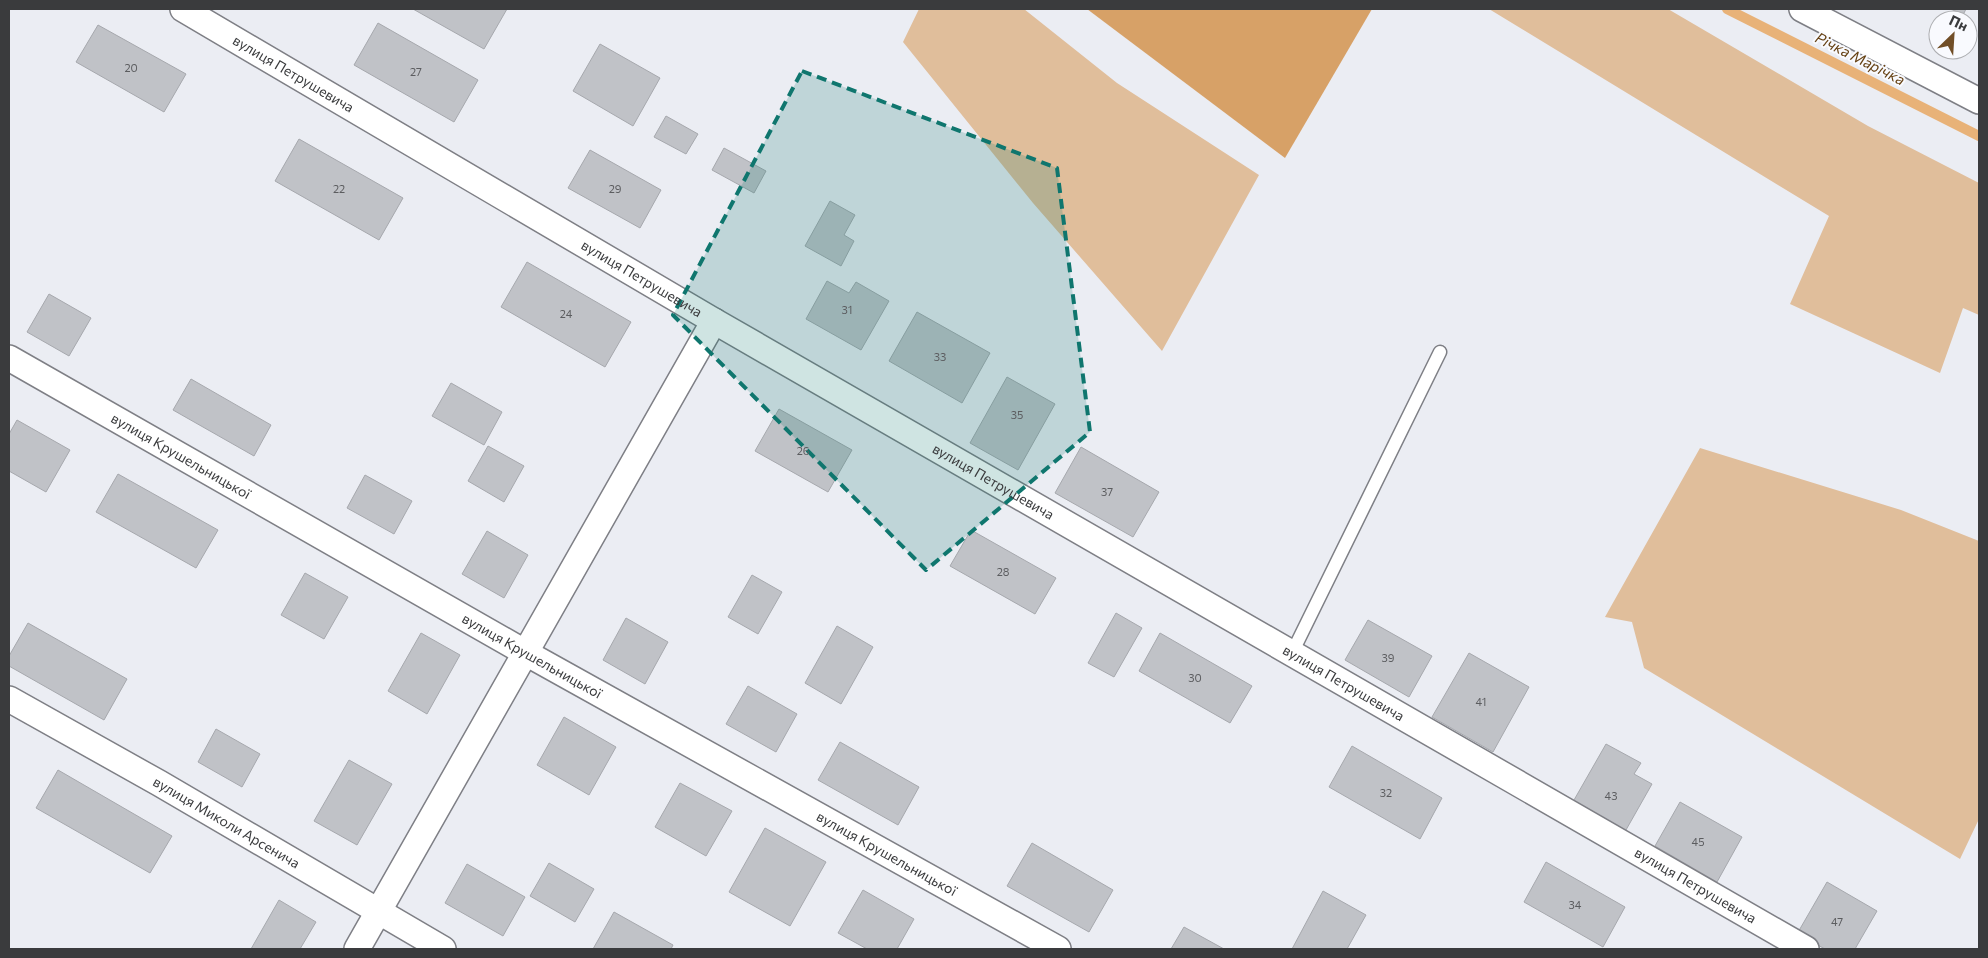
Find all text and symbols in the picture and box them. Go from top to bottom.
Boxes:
north arrow [1928,10,1978,60]
text: Пн [1947,11,1971,34]
water label: Річка Марічка [1813,28,1908,89]
street label: вулиця Петрушевича [230,31,357,116]
house number: 20 [124,61,138,74]
house number: 27 [410,65,422,78]
house number: 22 [333,182,345,195]
house number: 29 [609,182,622,195]
street label: вулиця Петрушевича [578,236,705,320]
house number: 31 [842,303,852,316]
house number: 24 [560,307,573,320]
house number: 33 [934,350,946,363]
house number: 35 [1011,408,1023,421]
street label: вулиця Крушельницької [108,409,254,502]
street label: вулиця Петрушевича [930,440,1057,523]
house number: 26 [797,444,810,457]
house number: 37 [1101,485,1113,498]
house number: 28 [997,565,1010,578]
street label: вулиця Крушельницької [459,609,606,702]
street label: вулиця Петрушевича [1280,641,1407,724]
house number: 39 [1382,651,1395,664]
house number: 30 [1188,671,1202,684]
house number: 41 [1476,695,1486,708]
street label: вулиця Миколи Арсенича [150,772,303,871]
house number: 32 [1380,786,1392,799]
house number: 43 [1605,789,1617,802]
street label: вулиця Крушельницької [814,807,960,899]
house number: 45 [1692,835,1704,848]
street label: вулиця Петрушевича [1632,843,1759,927]
house number: 34 [1569,898,1582,911]
house number: 47 [1831,915,1843,928]

